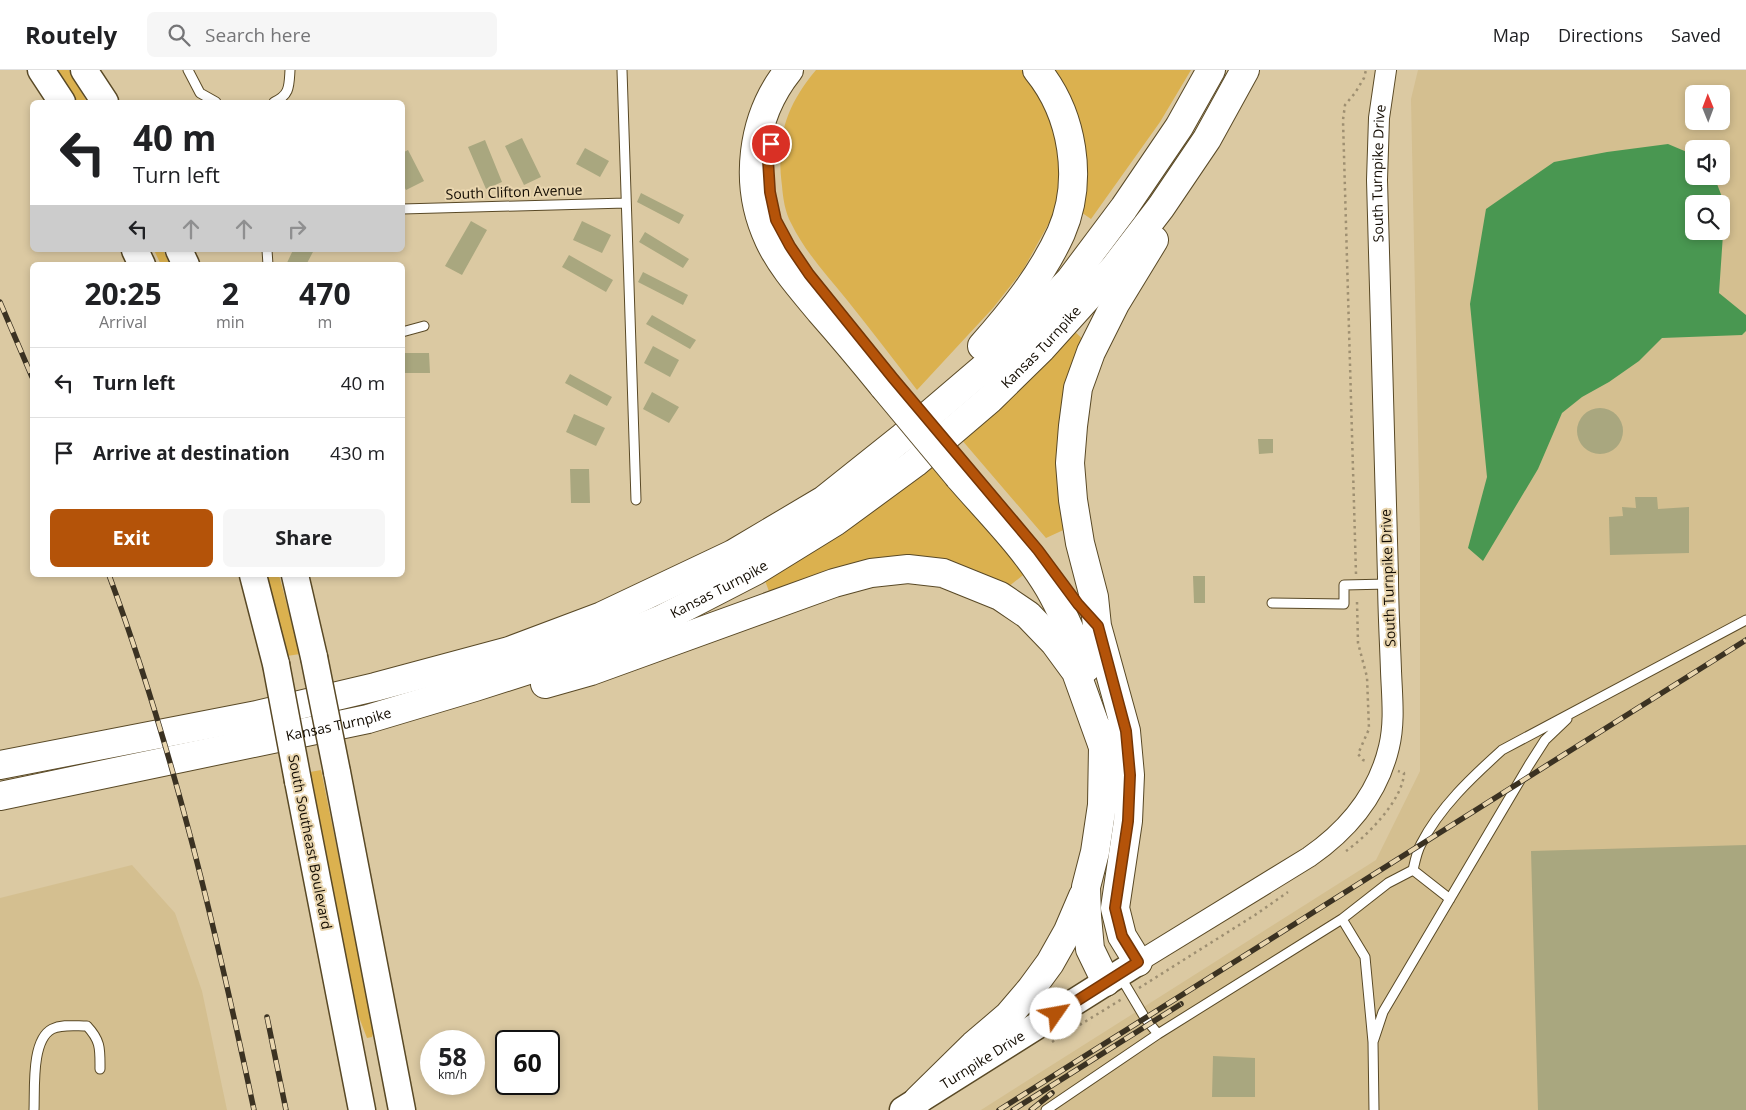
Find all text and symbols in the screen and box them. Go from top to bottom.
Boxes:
search box [147,12,497,57]
text: Routely [25,18,117,51]
icon: search [165,21,193,49]
text: Search here [205,22,311,48]
text: Map [1493,23,1530,47]
text: Directions [1558,23,1643,47]
text: Saved [1671,23,1721,47]
north arrow [1685,85,1730,130]
map controls [1685,85,1730,240]
street label: South Turnpike Drive [1367,103,1390,243]
text: 40 m [133,114,216,161]
icon: left [50,120,115,185]
pin [750,123,792,165]
icon: arrive [757,130,785,158]
button: sound [1685,140,1730,185]
text: Turn left [133,159,220,189]
street label: South Clifton Avenue [445,180,583,203]
button: search [1685,195,1730,240]
icon: left [124,215,152,243]
icon: ahead [177,215,205,243]
icon: ahead [230,215,258,243]
icon: right [283,215,311,243]
text: 20:25 [84,273,162,314]
text: 2 [222,273,239,314]
text: 470 [299,273,351,314]
street label: Kansas Turnpike [996,301,1085,392]
text: Arrival [99,311,147,333]
text: min [216,311,245,333]
text: m [317,311,332,333]
icon: left [50,369,78,397]
text: Turn left [93,370,175,396]
text: 40 m [341,370,385,396]
icon: arrive [50,439,78,467]
text: Arrive at destination [93,440,290,466]
text: 430 m [330,440,385,466]
button: Exit [50,509,213,567]
button: Share [223,509,385,567]
street label: South Turnpike Drive [1376,509,1399,647]
street label: Kansas Turnpike [667,555,771,622]
street label: Kansas Turnpike [284,703,394,745]
street label: South Southeast Boulevard [284,753,337,931]
position arrow [1029,987,1081,1039]
street label: Turnpike Drive [937,1026,1028,1093]
speed limit sign: 60 [495,1030,560,1095]
text: 58 [438,1039,467,1073]
text: km/h [438,1066,467,1083]

